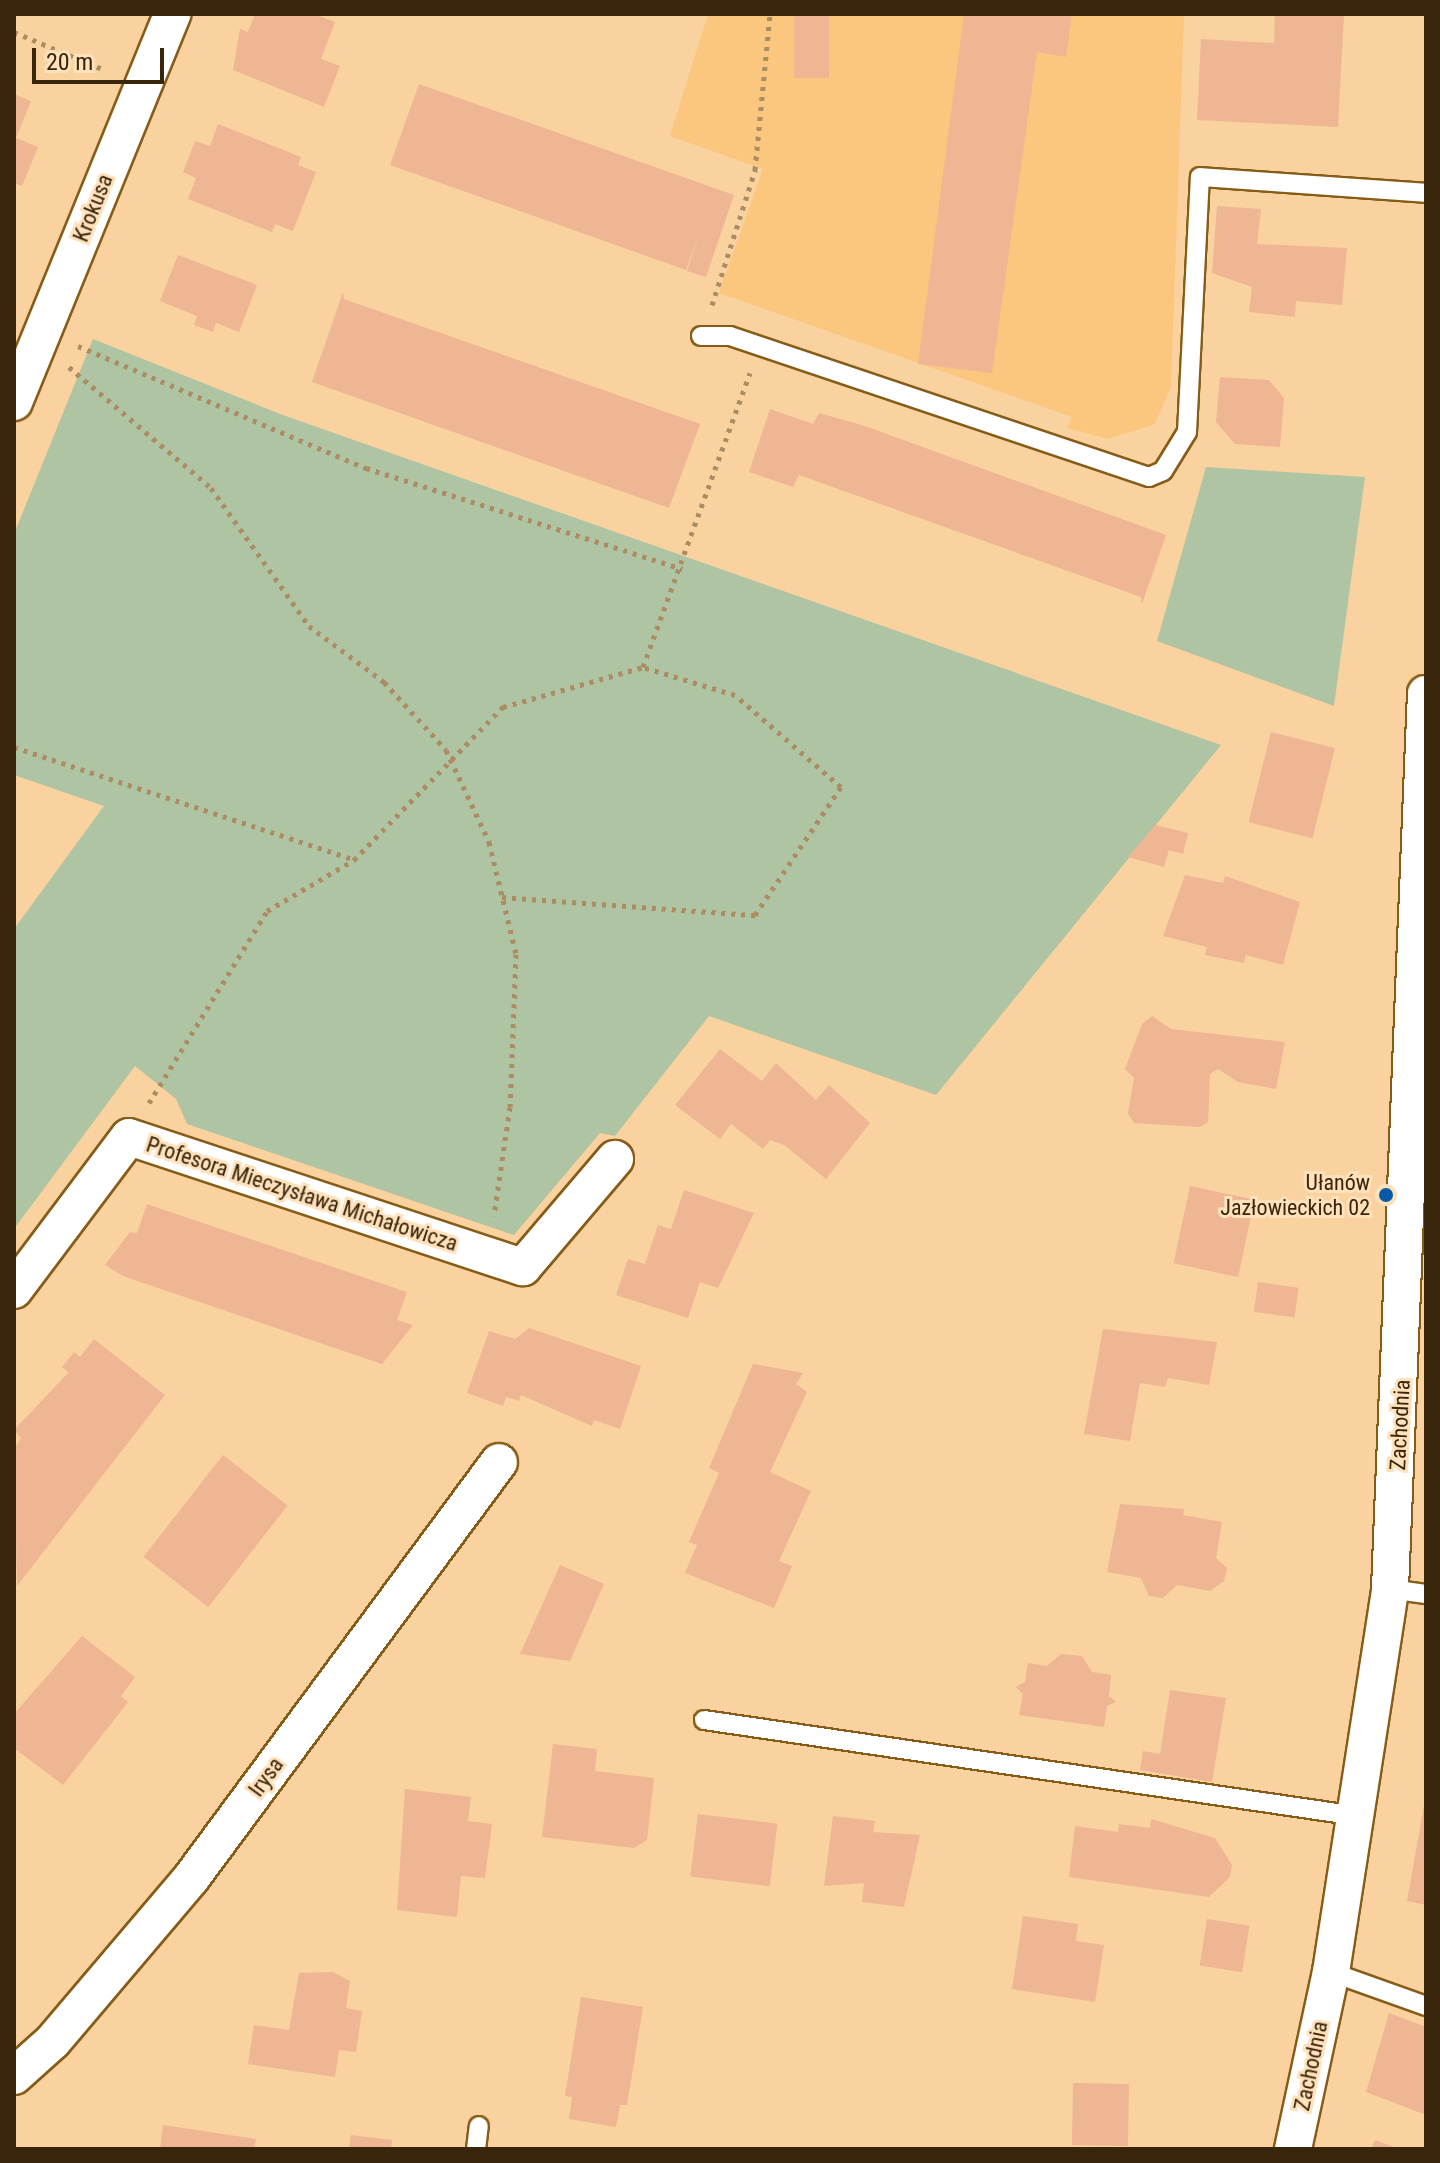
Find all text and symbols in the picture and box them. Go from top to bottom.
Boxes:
scale bar [36,32,168,82]
text: 20 m [46,48,93,76]
street label: Krokusa [68,170,118,246]
street label: Profesora Mieczysława Michałowicza [143,1131,461,1257]
place label: Ułanów Jazłowieckich 02 [1220,1169,1370,1220]
marker: Ułanów Jazłowieckich 02 [1377,1186,1395,1204]
street label: Zachodnia [1384,1379,1416,1471]
street label: Irysa [243,1752,289,1802]
street label: Zachodnia [1289,2019,1333,2113]

